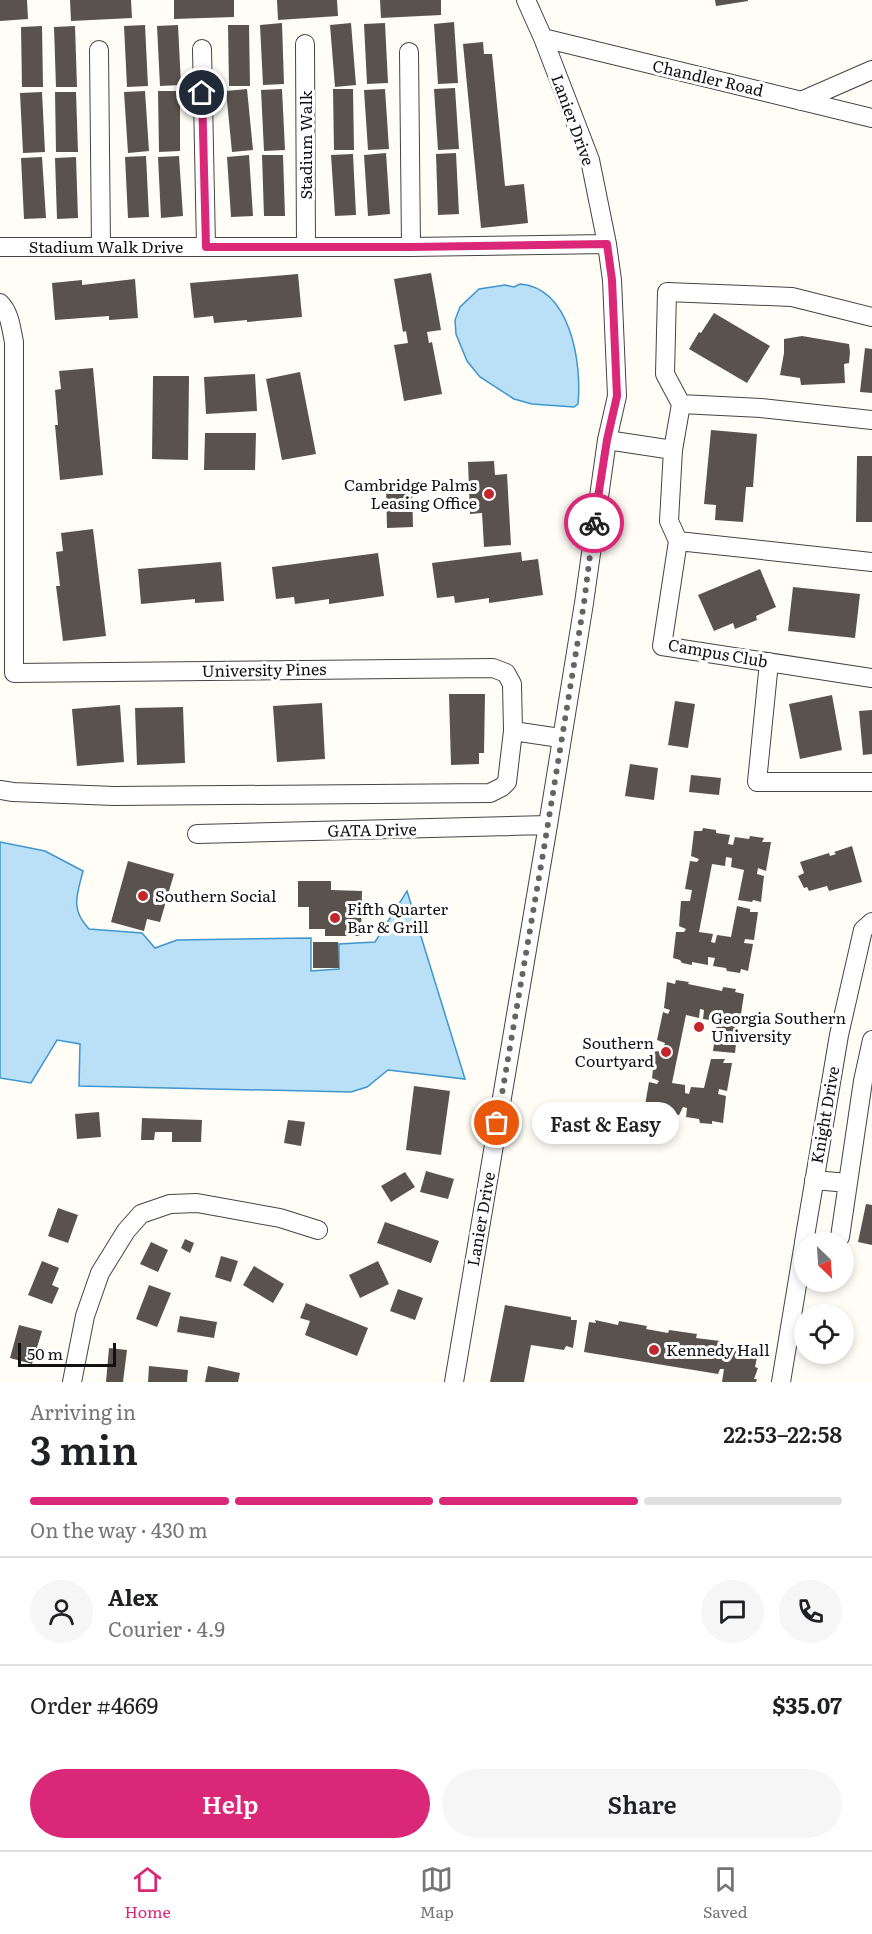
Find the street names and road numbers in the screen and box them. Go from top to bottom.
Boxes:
street label: Chandler Road [650,53,766,102]
street label: Lanier Drive [546,71,602,169]
street label: Stadium Walk [293,90,317,200]
street label: Stadium Walk Drive [29,234,183,258]
street label: Campus Club [666,631,770,673]
street label: University Pines [202,656,326,682]
street label: GATA Drive [327,816,417,842]
street label: Knight Drive [804,1064,844,1165]
street label: Lanier Drive [460,1170,500,1268]

